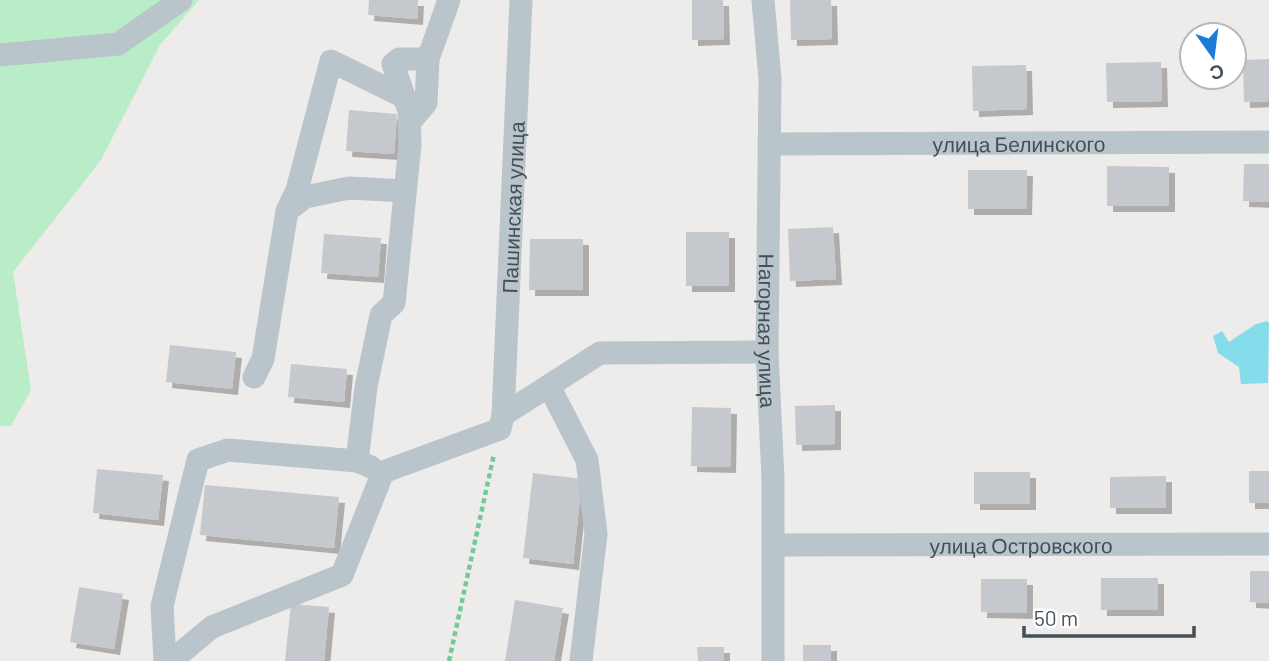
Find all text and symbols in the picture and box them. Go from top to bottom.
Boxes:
north arrow [1178,21,1248,91]
text: С [1208,60,1227,86]
street label: Пашинская улица [496,120,528,294]
street label: улица Белинского [933,130,1105,156]
street label: Нагорная улица [754,254,782,409]
street label: улица Островского [929,532,1113,557]
scale bar [1024,594,1194,638]
text: 50 m [1034,605,1078,630]

